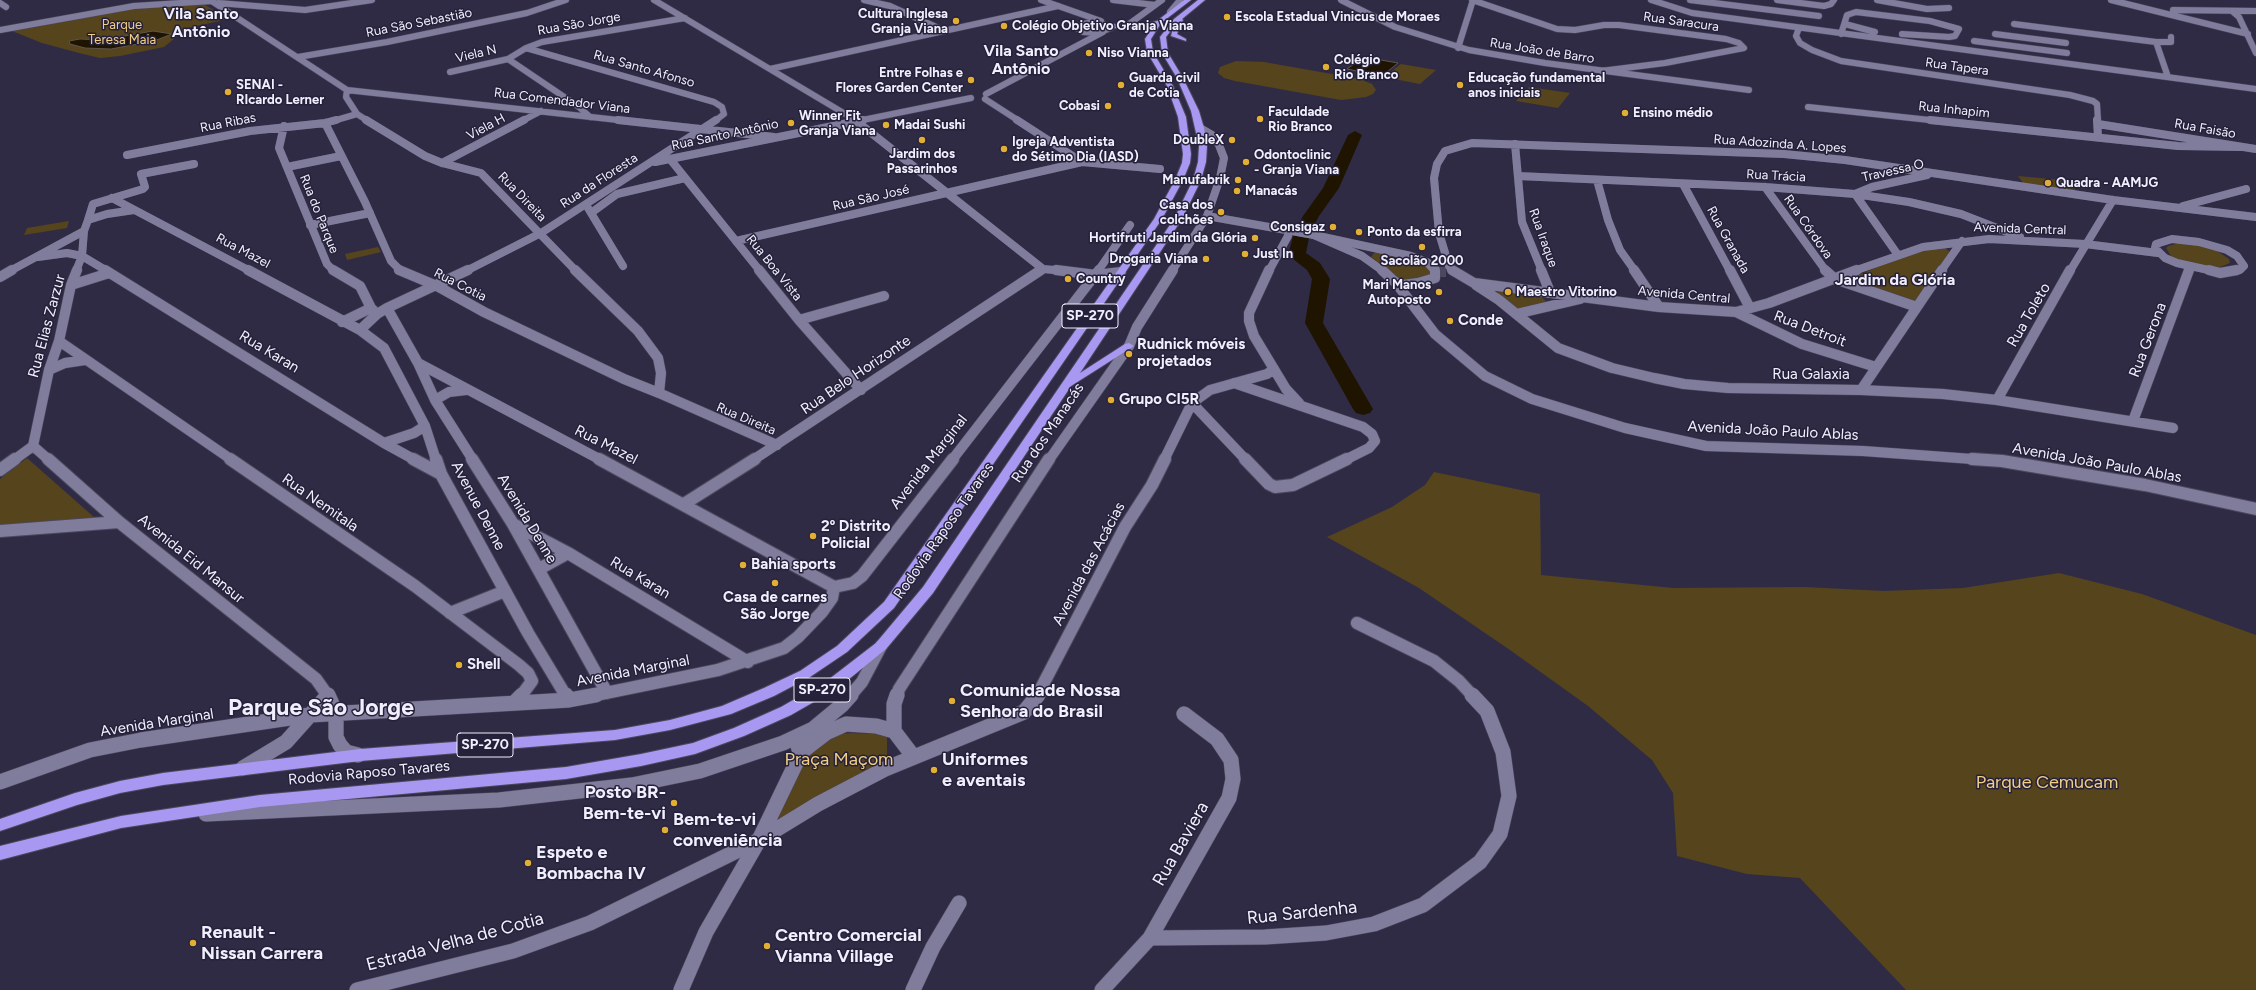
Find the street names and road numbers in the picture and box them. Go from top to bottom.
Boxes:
street label: Rua São Sebastião [364,5,474,41]
street label: Rua São Jorge [536,9,622,39]
street label: Rua Saracura [1642,9,1720,35]
street label: Rua João de Barro [1489,35,1595,67]
street label: Viela N [454,42,498,66]
street label: Rua Santo Afonso [592,47,696,91]
street label: Rua Tapera [1924,55,1990,79]
street label: Rua Comendador Viana [493,85,631,117]
street label: Rua Inhapim [1918,98,1990,122]
street label: Rua Ribas [199,110,257,136]
street label: Viela H [464,110,508,144]
street label: Rua Santo Antônio [670,116,780,154]
street label: Rua Faisão [2173,116,2237,142]
street label: Rua Adozinda A. Lopes [1713,132,1847,156]
street label: Rua da Floresta [557,150,641,212]
street label: Travessa O [1860,156,1926,186]
street label: Rua Trácia [1746,167,1806,185]
street label: Rua Direita [494,169,550,225]
street label: Rua do Parque [296,172,342,256]
street label: Rua São José [831,182,911,214]
street label: Rua Córdova [1780,192,1836,262]
street label: Rua Granada [1703,204,1753,276]
street label: Rua Iraque [1525,206,1561,270]
street label: Avenida Central [1973,220,2067,238]
street label: Rua Mazel [213,230,273,272]
street label: Rua Boa Vista [743,232,805,304]
street label: Rua Cotia [431,265,489,305]
street label: Rua Elias Zarzur [25,272,69,380]
street label: Rua Toleto [2003,280,2055,350]
street label: Avenida Central [1637,283,1731,307]
street label: Rua Gerona [2126,300,2170,380]
road number: SP-270 [1062,304,1118,328]
street label: Rua Detroit [1771,307,1849,351]
street label: Rua Karan [236,327,302,377]
street label: Rua Belo Horizonte [798,331,914,419]
street label: Rua Galaxia [1772,366,1850,384]
street label: Rua dos Manacás [1008,380,1088,486]
street label: Rua Direita [714,399,778,439]
street label: Avenida Marginal [887,411,971,513]
street label: Avenida João Paulo Ablas [1687,418,1859,444]
street label: Rua Mazel [571,421,641,469]
street label: Avenida João Paulo Ablas [2011,439,2183,487]
street label: Avenue Denne [447,459,509,553]
street label: Rodovia Raposo Tavares [890,459,998,603]
street label: Rua Nemitala [278,470,362,536]
street label: Avenida Denne [493,471,561,567]
street label: Avenida das Acácias [1049,499,1129,629]
street label: Avenida Eid Mansur [134,511,248,607]
street label: Rua Karan [607,553,673,603]
street label: Avenida Marginal [575,651,691,691]
road number: SP-270 [794,678,850,702]
street label: Avenida Marginal [99,705,215,741]
road number: SP-270 [457,733,513,757]
street label: Rodovia Raposo Tavares [287,757,451,789]
street label: Rua Baviera [1148,798,1214,890]
street label: Rua Sardenha [1246,896,1358,930]
street label: Estrada Velha de Cotia [364,908,546,976]

